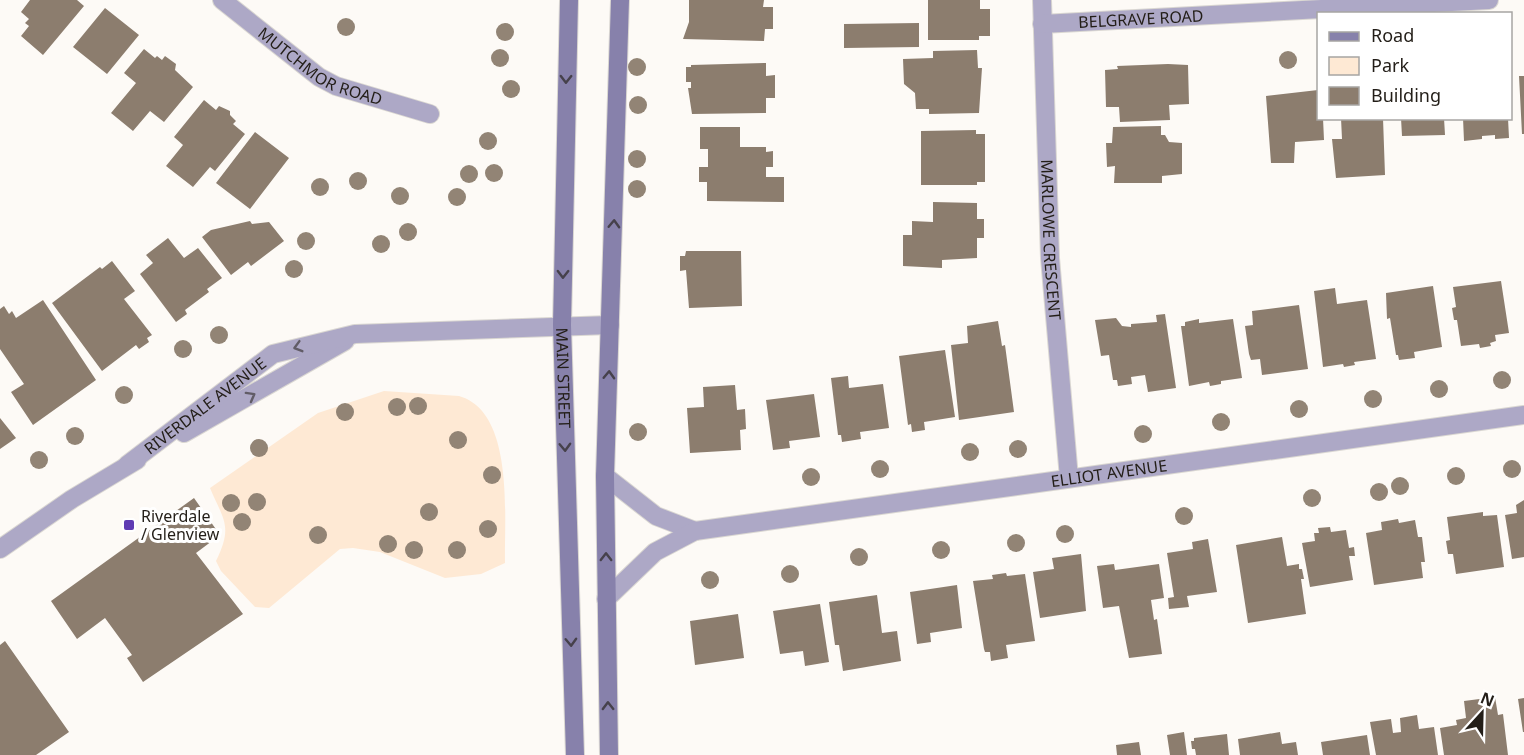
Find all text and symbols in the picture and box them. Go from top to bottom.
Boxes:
street label: BELGRAVE ROAD [1078,4,1204,33]
legend [1317,12,1512,120]
street label: MUTCHMOR ROAD [254,22,385,110]
text: Road [1371,23,1414,47]
text: Park [1371,53,1409,77]
one-way arrow [560,75,572,84]
text: Building [1371,83,1441,107]
street label: MARLOWE CRESCENT [1036,159,1066,321]
one-way arrow [607,220,620,229]
one-way arrow [556,270,569,279]
street label: MAIN STREET [551,327,576,429]
one-way arrow [293,340,304,352]
street label: RIVERDALE AVENUE [140,352,271,459]
one-way arrow [602,371,615,380]
one-way arrow [245,392,256,403]
one-way arrow [559,442,571,451]
street label: ELLIOT AVENUE [1049,454,1168,492]
place label: Riverdale / Glenview [141,505,220,545]
marker: Riverdale / Glenview [122,518,136,532]
one-way arrow [600,552,612,561]
one-way arrow [565,637,577,646]
north arrow [1452,683,1512,743]
text: N [1477,686,1498,712]
one-way arrow [602,702,614,711]

